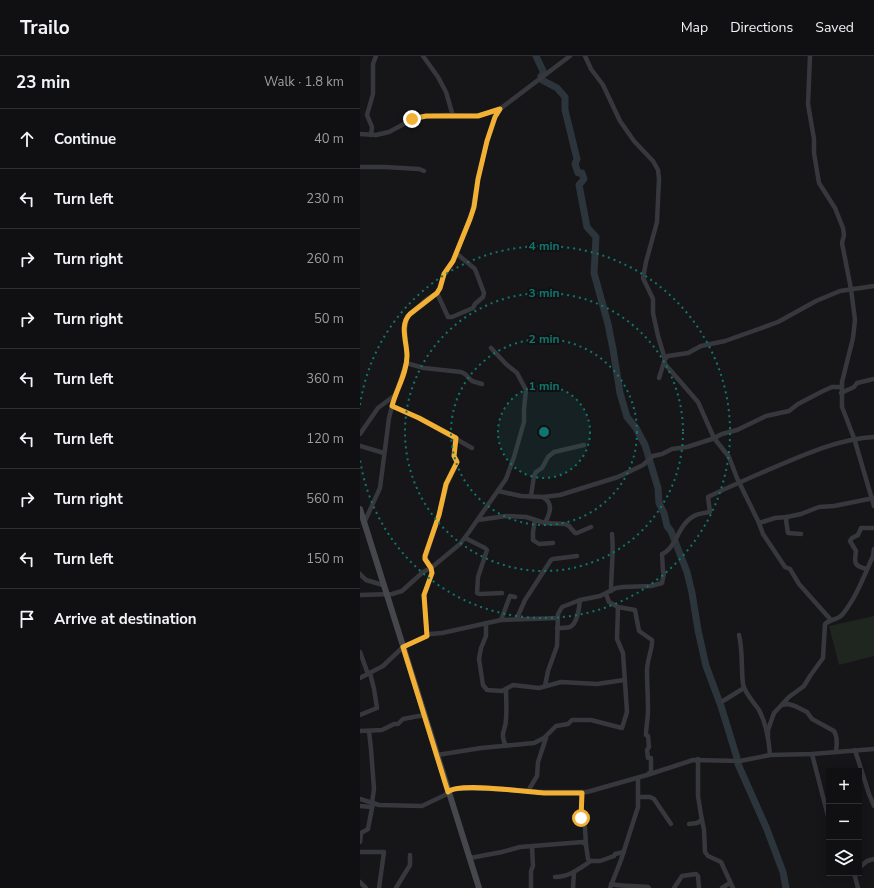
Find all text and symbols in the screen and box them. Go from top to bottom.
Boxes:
text: Trailo [20,15,70,41]
text: Map [681,18,708,37]
text: Directions [730,18,793,37]
text: Saved [815,18,854,37]
text: 23 min [16,71,70,94]
text: Walk · 1.8 km [264,73,344,91]
route end [403,110,421,128]
icon: ahead [16,128,38,150]
text: Continue [54,129,116,149]
text: 40 m [314,130,344,148]
icon: left [16,188,38,210]
text: Turn left [54,189,113,209]
text: 230 m [306,190,344,208]
text: 4 min [528,238,560,254]
icon: right [16,248,38,270]
text: Turn right [54,249,123,269]
text: 260 m [306,250,344,268]
text: 3 min [528,285,560,301]
icon: right [16,308,38,330]
text: Turn right [54,309,123,329]
text: 50 m [314,310,344,328]
text: 2 min [528,331,560,347]
icon: left [16,368,38,390]
text: Turn left [54,369,113,389]
text: 360 m [306,370,344,388]
text: 1 min [528,378,560,394]
centre of rings [537,425,551,439]
icon: left [16,428,38,450]
text: Turn left [54,429,113,449]
text: 120 m [306,430,344,448]
icon: right [16,488,38,510]
text: Turn right [54,489,123,509]
text: 560 m [306,490,344,508]
icon: left [16,548,38,570]
text: Turn left [54,549,113,569]
text: 150 m [306,550,344,568]
icon: arrive [16,608,38,630]
text: Arrive at destination [54,609,197,629]
map controls [826,768,862,876]
button: + [826,768,862,804]
button: − [826,804,862,840]
route start [572,809,590,827]
button: layers [826,840,862,876]

